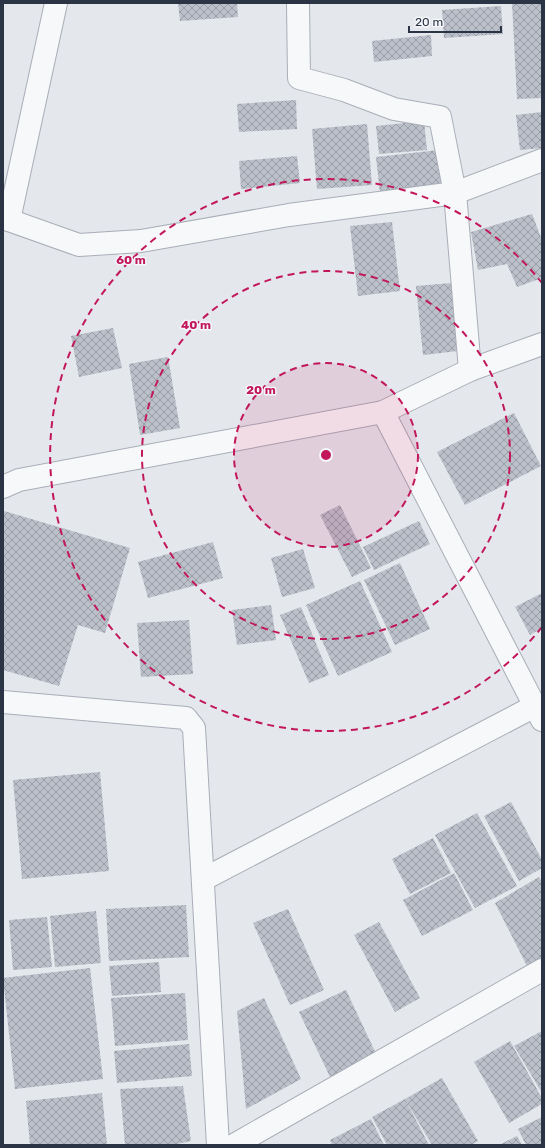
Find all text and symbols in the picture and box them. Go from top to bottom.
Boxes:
scale bar [409,8,501,34]
text: 20 m [415,15,443,29]
text: 60 m [116,253,146,267]
text: 40 m [181,318,211,332]
text: 20 m [246,383,276,397]
centre of rings [319,448,333,462]

